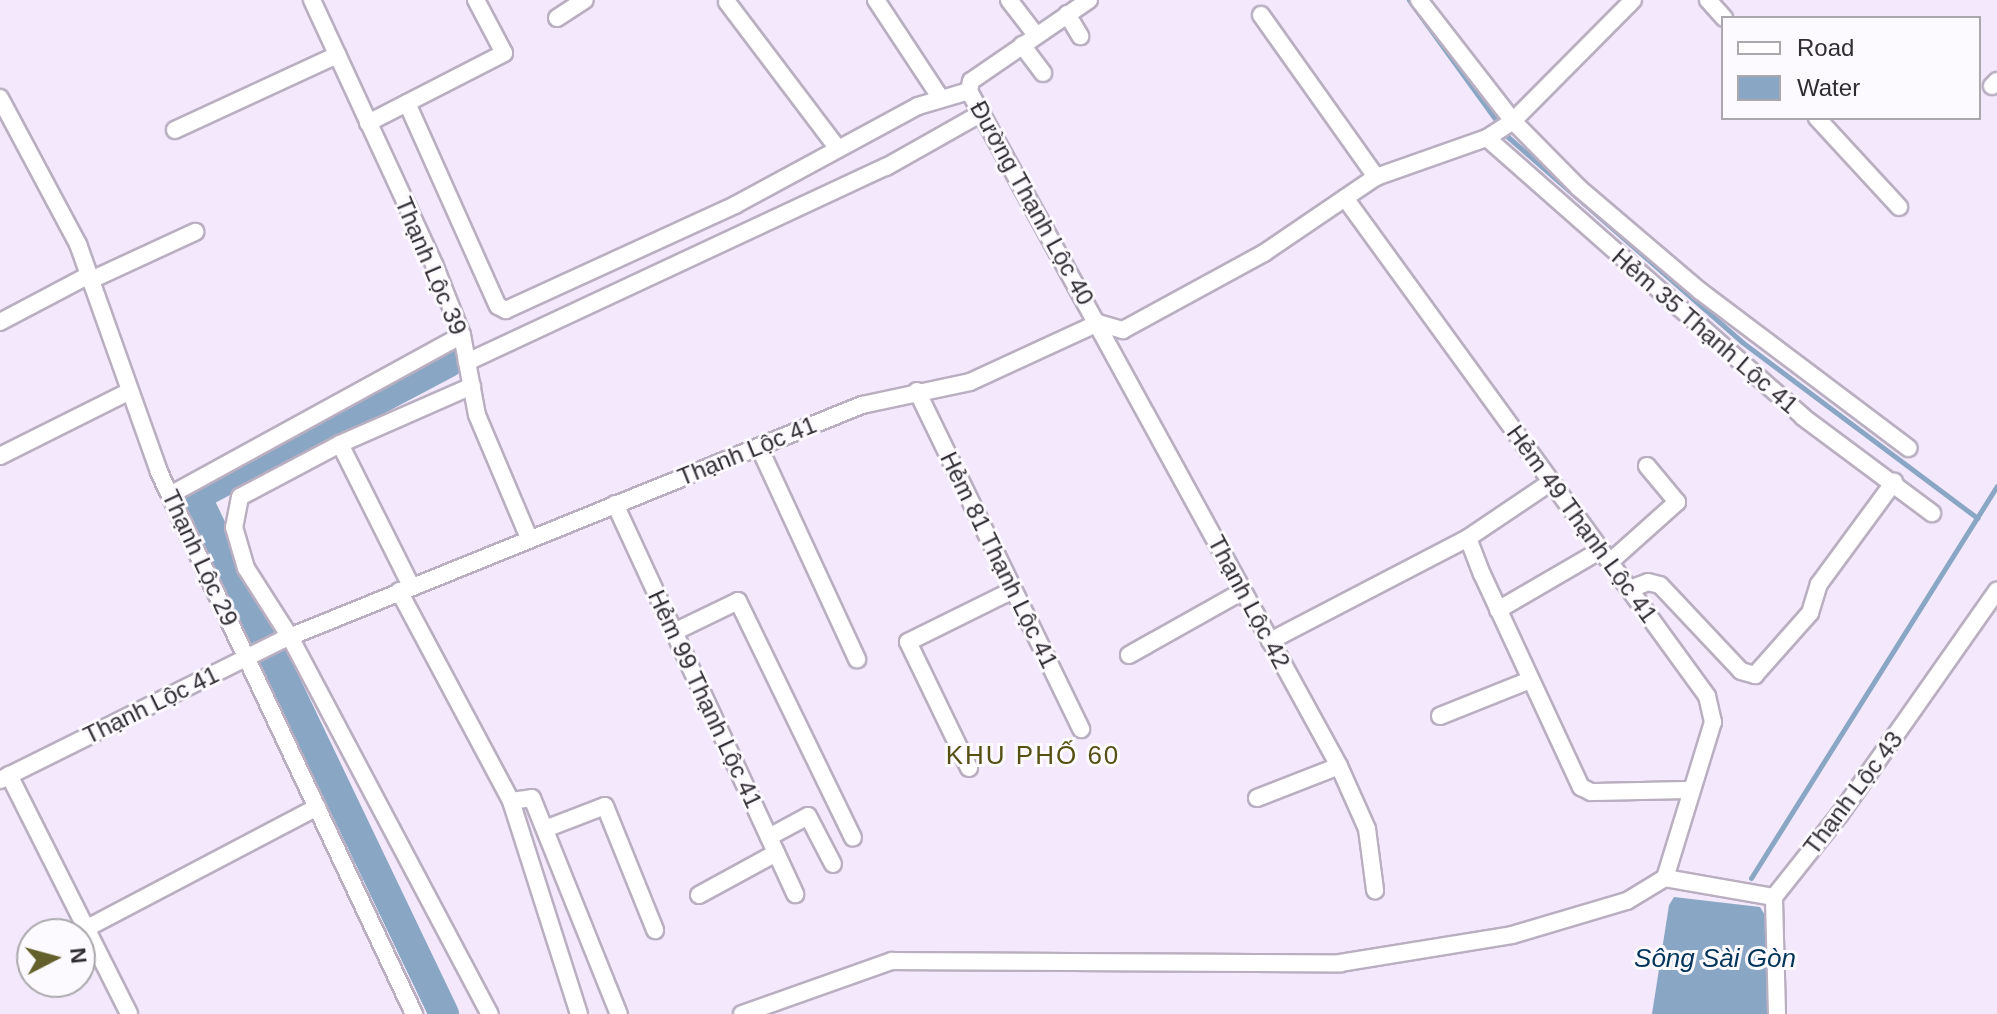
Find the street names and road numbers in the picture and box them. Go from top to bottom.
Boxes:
street label: Đường Thạnh Lộc 40 [964,96,1100,310]
street label: Thạnh Lộc 39 [389,193,473,339]
street label: Hẻm 35 Thạnh Lộc 41 [1606,242,1804,420]
street label: Thạnh Lộc 41 [674,410,820,492]
street label: Hẻm 49 Thạnh Lộc 41 [1501,419,1663,629]
street label: Hẻm 81 Thạnh Lộc 41 [934,447,1064,673]
street label: Thạnh Lộc 29 [156,485,244,631]
street label: Thạnh Lộc 42 [1202,530,1296,674]
street label: Hẻm 99 Thạnh Lộc 41 [642,585,768,813]
street label: Thạnh Lộc 41 [79,660,223,750]
street label: Thạnh Lộc 43 [1797,726,1909,860]

